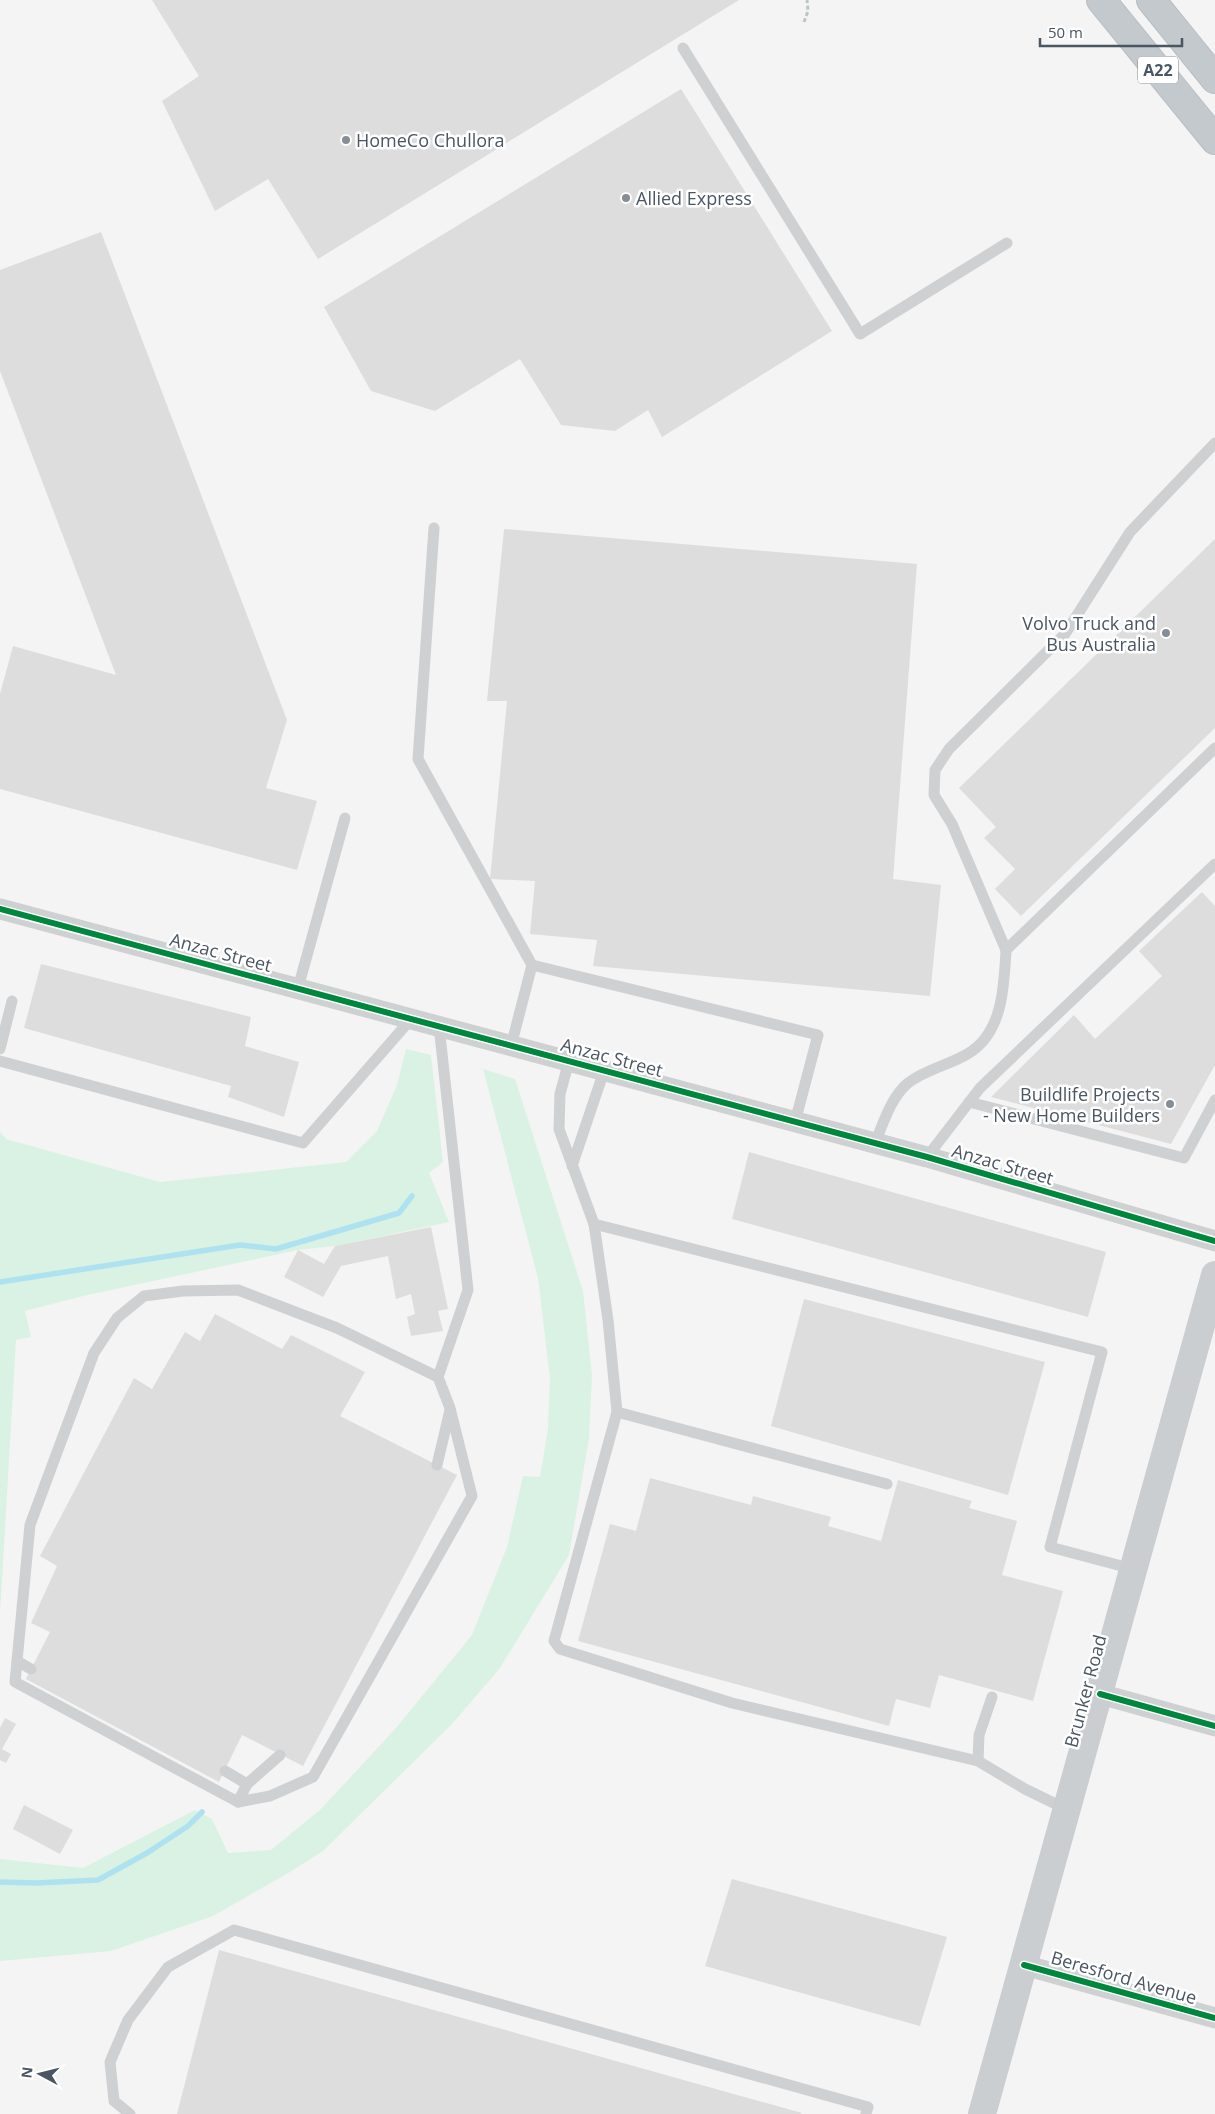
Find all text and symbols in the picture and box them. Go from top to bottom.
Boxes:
scale bar [1040,15,1182,47]
text: 50 m [1048,22,1083,42]
road number: A22 [1138,56,1178,84]
place label: HomeCo Chullora [356,128,504,152]
marker: HomeCo Chullora [340,134,352,146]
place label: Allied Express [636,186,752,210]
marker: Allied Express [620,192,632,204]
place label: Volvo Truck and Bus Australia [1022,611,1156,656]
marker: Volvo Truck and Bus Australia [1160,627,1172,639]
street label: Anzac Street [167,927,275,977]
street label: Anzac Street [558,1032,666,1082]
place label: Buildlife Projects - New Home Builders [983,1082,1160,1127]
marker: Buildlife Projects - New Home Builders [1164,1098,1176,1110]
street label: Anzac Street [949,1138,1057,1190]
street label: Brunker Road [1058,1632,1112,1750]
street label: Beresford Avenue [1048,1945,1200,2009]
north arrow [15,2049,65,2099]
text: N [16,2066,37,2079]

